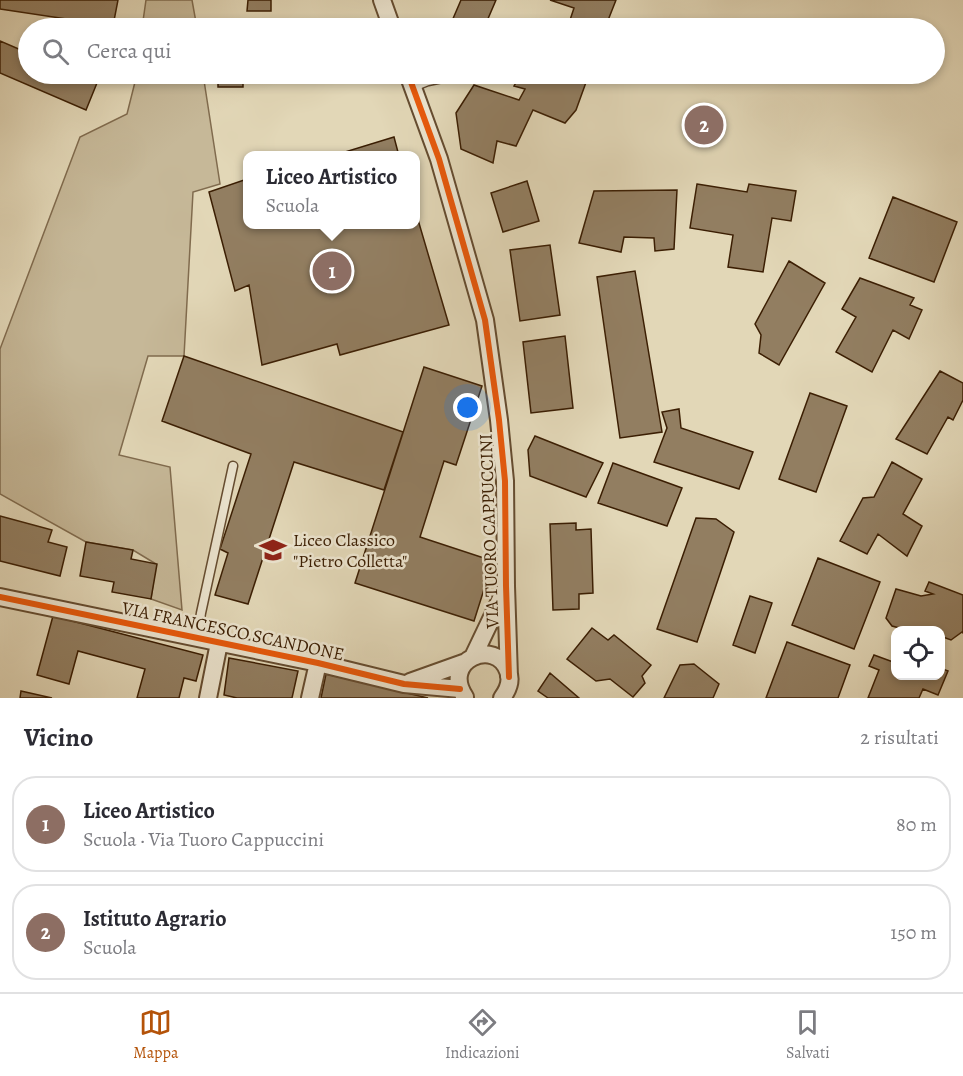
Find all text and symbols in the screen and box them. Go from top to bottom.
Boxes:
search box [18,18,945,84]
icon: search [39,35,72,68]
text: Cerca qui [87,36,172,66]
pin: 2 [684,102,724,148]
popup [243,151,420,229]
text: Liceo Artistico [266,162,397,192]
text: Scuola [266,192,319,219]
pin: 1 [312,248,352,294]
your location [453,393,482,422]
street label: VIA TUORO CAPPUCCINI [474,433,504,630]
place label: Liceo Classico "Pietro Colletta" [293,528,407,573]
school or university icon: Liceo Classico "Pietro Colletta" [258,535,288,565]
street label: VIA FRANCESCO SCANDONE [119,596,346,666]
map controls [891,626,945,680]
button: locate [891,626,945,680]
text: Vicino [24,720,93,755]
text: 2 risultati [860,724,939,751]
text: Liceo Artistico [83,796,215,826]
text: 1 [42,811,49,838]
text: 80 m [896,811,937,838]
text: Scuola · Via Tuoro Cappuccini [83,826,324,853]
text: Istituto Agrario [83,904,227,934]
text: 2 [41,919,50,946]
text: 150 m [890,919,937,946]
text: Scuola [83,934,137,961]
tab: Mappa [133,1006,178,1064]
tab: Indicazioni [445,1006,520,1064]
tab: Salvati [786,1006,830,1064]

